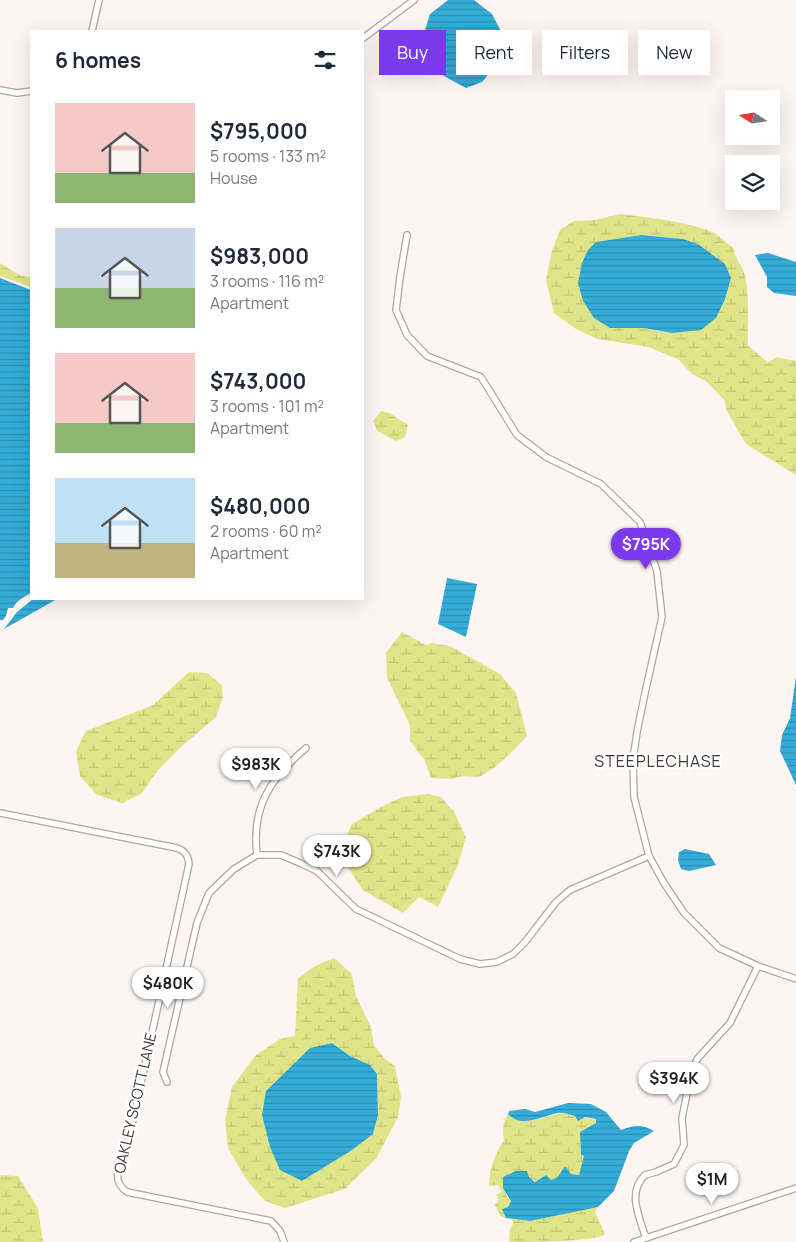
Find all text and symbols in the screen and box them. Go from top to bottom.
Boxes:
chip: Buy [379,30,446,75]
chip: Rent [456,30,532,75]
chip: Filters [542,30,628,75]
chip: New [638,30,710,75]
text: 6 homes [55,46,141,74]
icon: filters [311,46,339,74]
north arrow [725,90,780,145]
map controls [725,90,780,210]
text: $795,000 [210,117,308,145]
icon: home [95,123,155,183]
text: 5 rooms · 133 m² [210,145,326,167]
button: layers [725,155,780,210]
text: House [210,167,258,189]
text: $983,000 [210,242,309,270]
icon: home [95,248,155,308]
text: 3 rooms · 116 m² [210,270,324,292]
text: Apartment [210,292,289,314]
text: $743,000 [210,367,306,395]
icon: home [95,373,155,433]
text: 3 rooms · 101 m² [210,395,324,417]
text: Apartment [210,417,289,439]
text: $480,000 [210,492,310,520]
icon: home [95,498,155,558]
text: 2 rooms · 60 m² [210,520,322,542]
pin: $795K [611,528,681,570]
text: $795K [622,533,670,555]
text: Apartment [210,542,289,564]
pin: $983K [221,748,291,790]
district label: STEEPLECHASE [594,750,722,772]
text: $983K [231,753,281,775]
pin: $743K [302,834,372,877]
text: $743K [313,840,361,862]
pin: $480K [133,966,203,1009]
text: $480K [143,972,193,994]
street label: OAKLEY SCOTT LANE [109,1031,161,1175]
pin: $394K [639,1062,709,1104]
text: $394K [649,1067,699,1089]
pin: $1M [688,1162,736,1205]
text: $1M [697,1168,727,1190]

